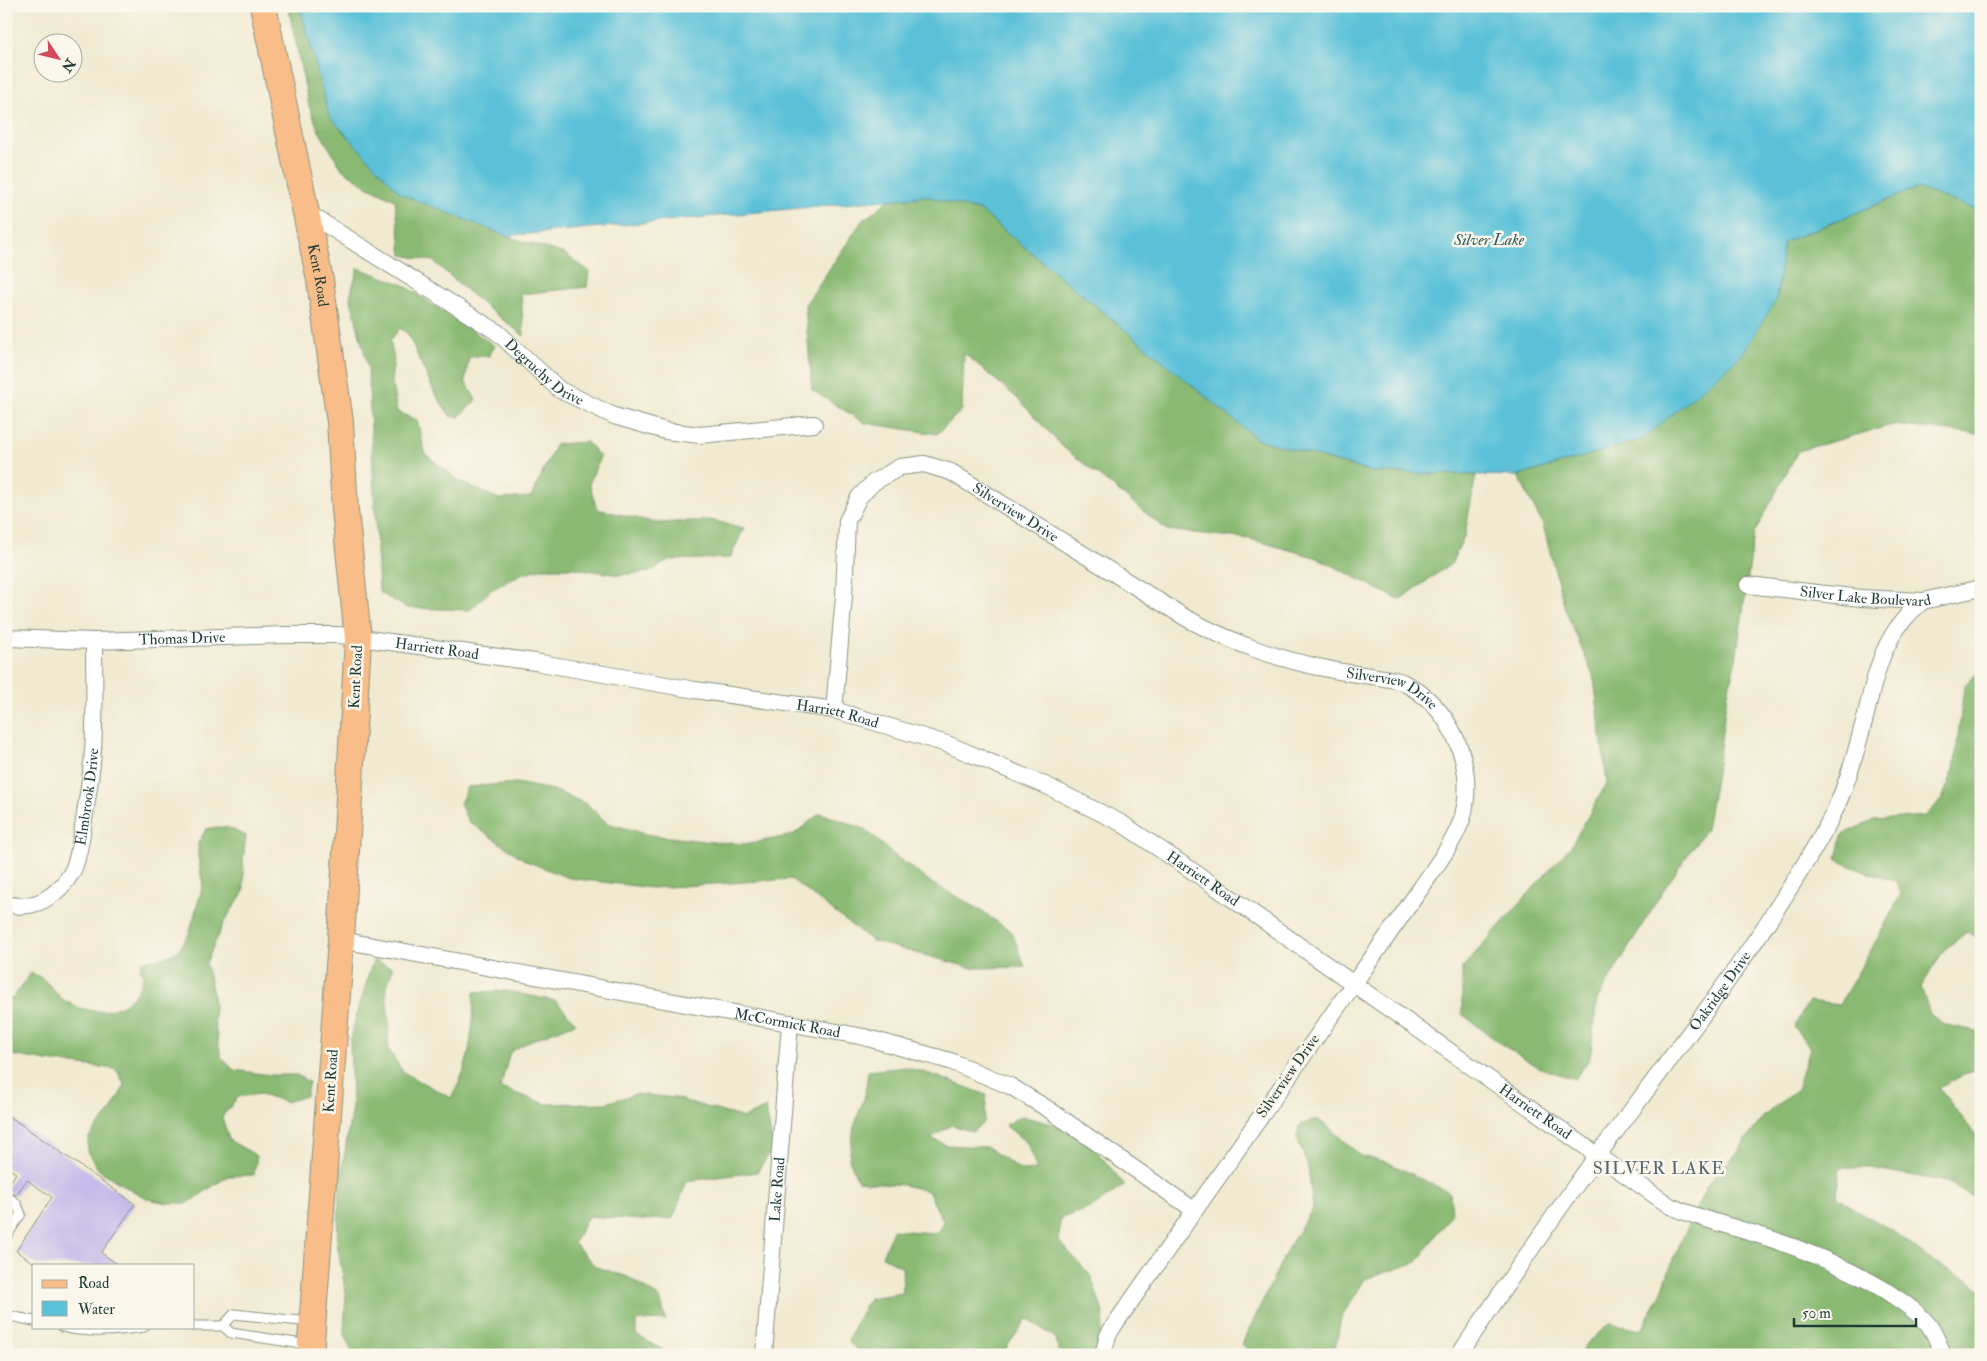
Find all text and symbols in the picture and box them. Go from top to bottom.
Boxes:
north arrow [32,32,82,82]
text: N [57,54,79,76]
water label: Silver Lake [1453,230,1525,250]
street label: Kent Road [303,242,333,309]
street label: Degruchy Drive [501,334,587,410]
street label: Silverview Drive [969,478,1062,546]
street label: Silver Lake Boulevard [1799,582,1933,611]
street label: Thomas Drive [138,627,226,649]
street label: Harriett Road [394,633,481,664]
street label: Kent Road [345,644,367,709]
street label: Silverview Drive [1345,663,1442,713]
street label: Harriett Road [795,695,882,733]
street label: Elmbrook Drive [71,748,103,847]
street label: Harriett Road [1163,847,1244,911]
street label: Oakridge Drive [1685,947,1755,1035]
street label: McCormick Road [733,1004,843,1042]
street label: Silverview Drive [1252,1030,1324,1122]
street label: Kent Road [319,1048,343,1113]
street label: Harriett Road [1495,1080,1576,1144]
street label: Lake Road [765,1156,789,1223]
district label: SILVER LAKE [1593,1157,1725,1180]
legend [32,1264,195,1328]
text: Road [78,1274,110,1293]
scale bar [1794,1296,1917,1328]
text: Water [77,1300,115,1319]
text: 50 m [1802,1304,1831,1323]

